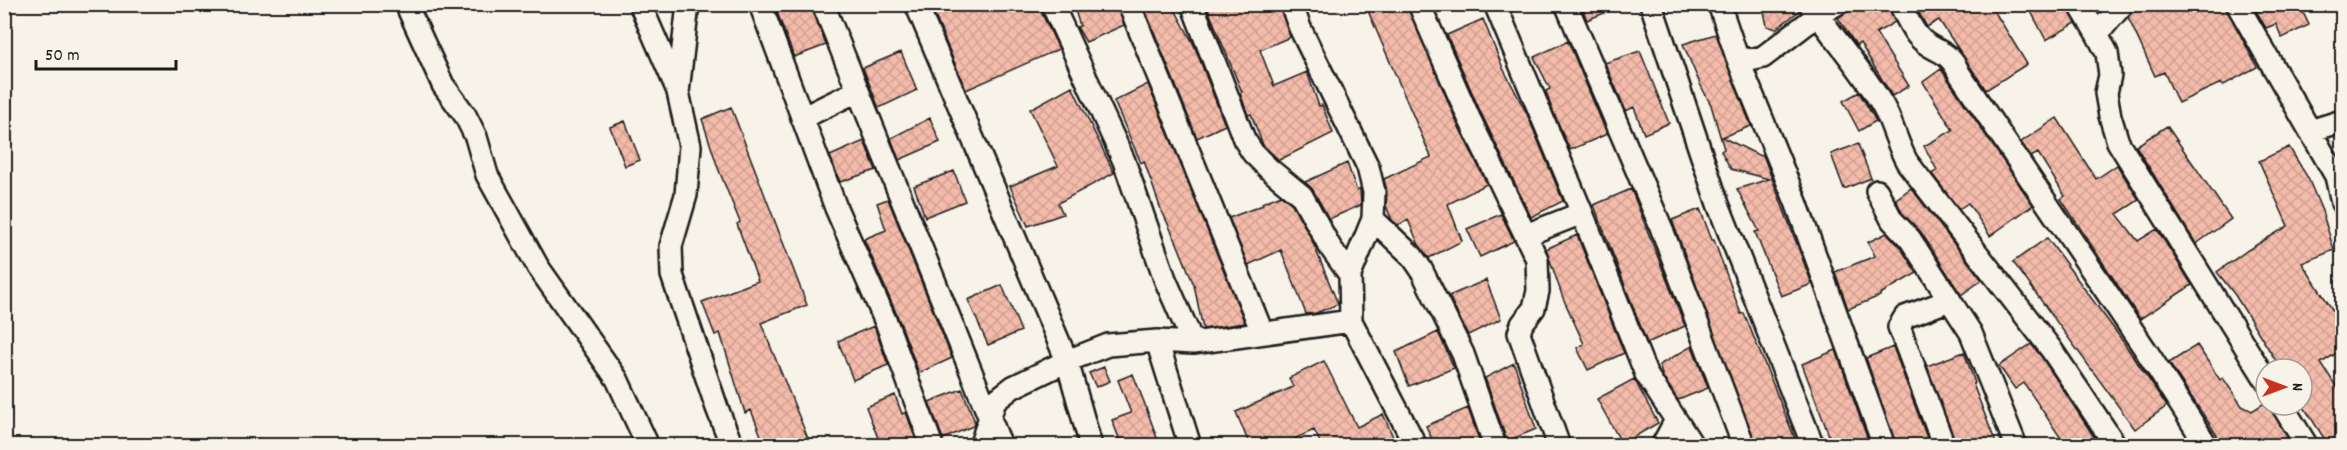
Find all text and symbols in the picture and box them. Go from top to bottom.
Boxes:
scale bar [36,33,176,71]
text: 50 m [45,44,80,69]
north arrow [2254,357,2314,417]
text: N [2285,383,2308,391]

